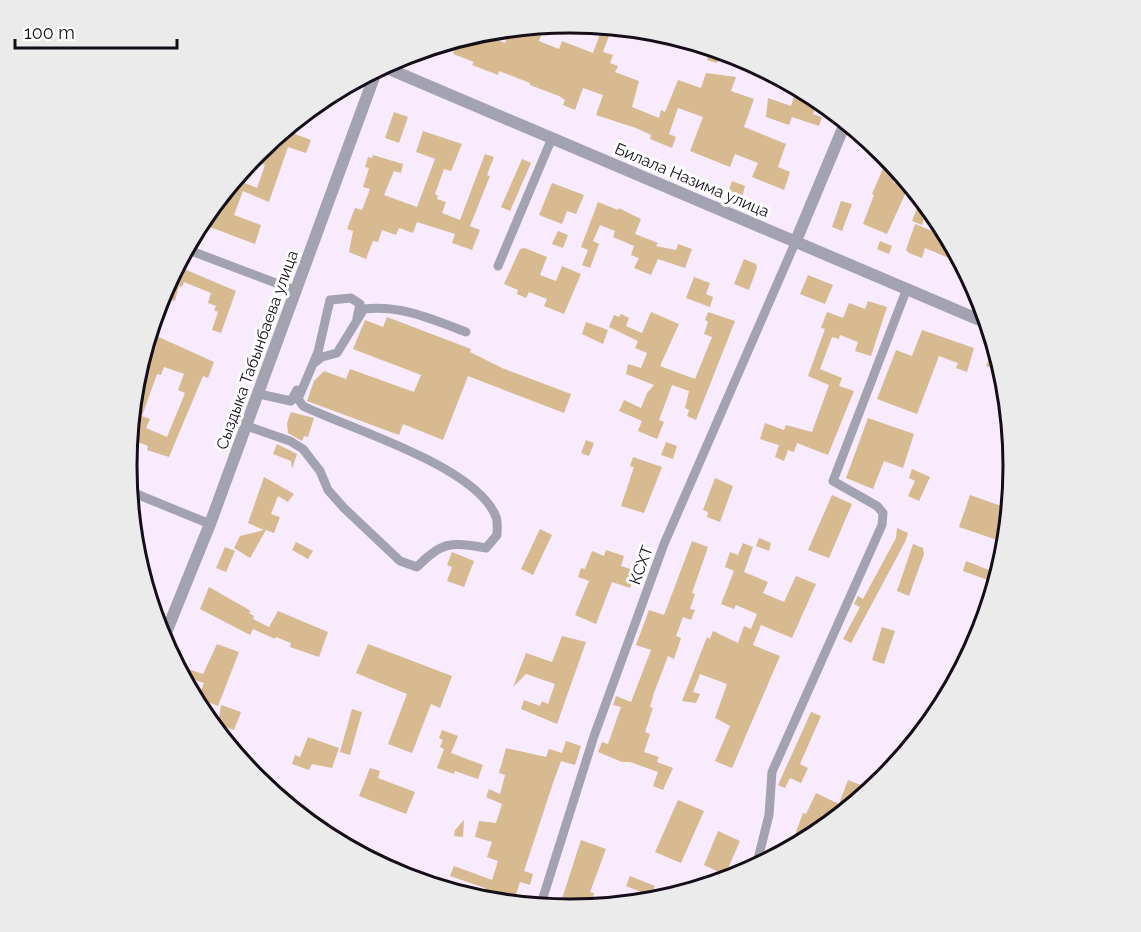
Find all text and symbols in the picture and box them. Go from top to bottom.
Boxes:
scale bar [15,12,177,50]
text: 100 m [24,22,75,43]
street label: Билала Назима улица [612,139,772,221]
street label: Сыздыка Табынбаева улица [212,248,302,452]
street label: КСХТ [625,543,657,587]

